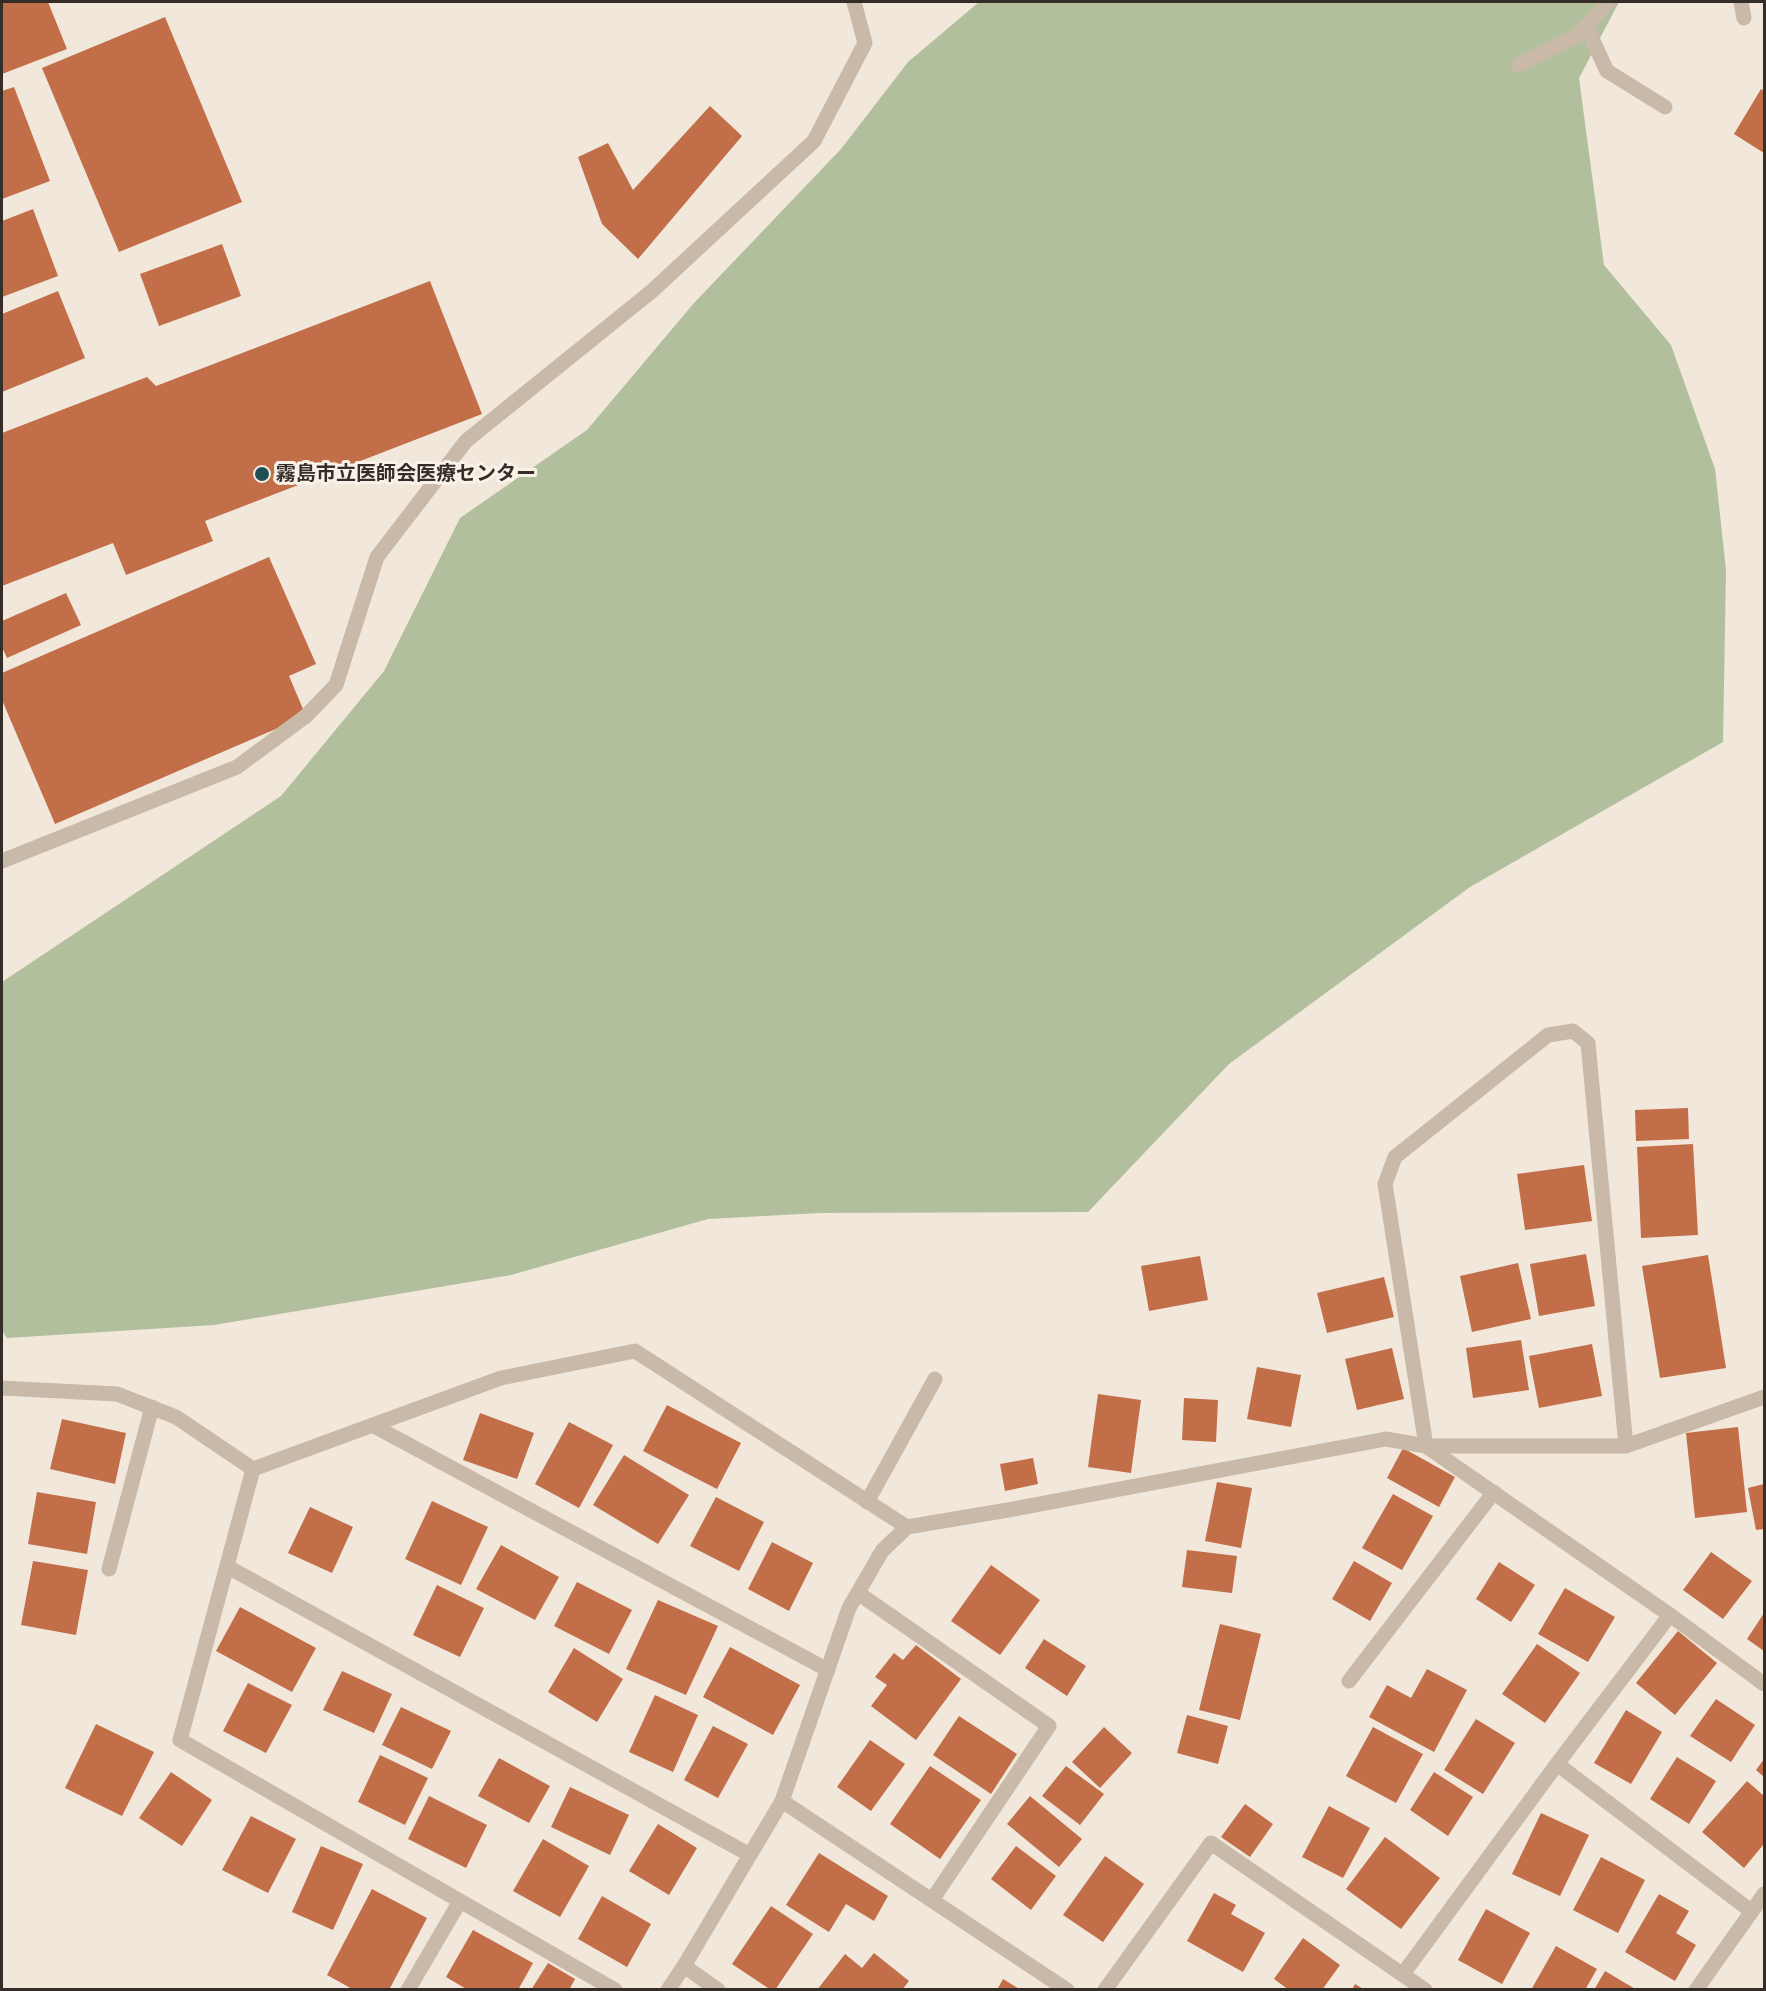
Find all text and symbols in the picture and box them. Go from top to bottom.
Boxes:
place label: 霧島市立医師会医療センター [276,462,536,486]
marker: 霧島市立医師会医療センター [253,465,271,483]

